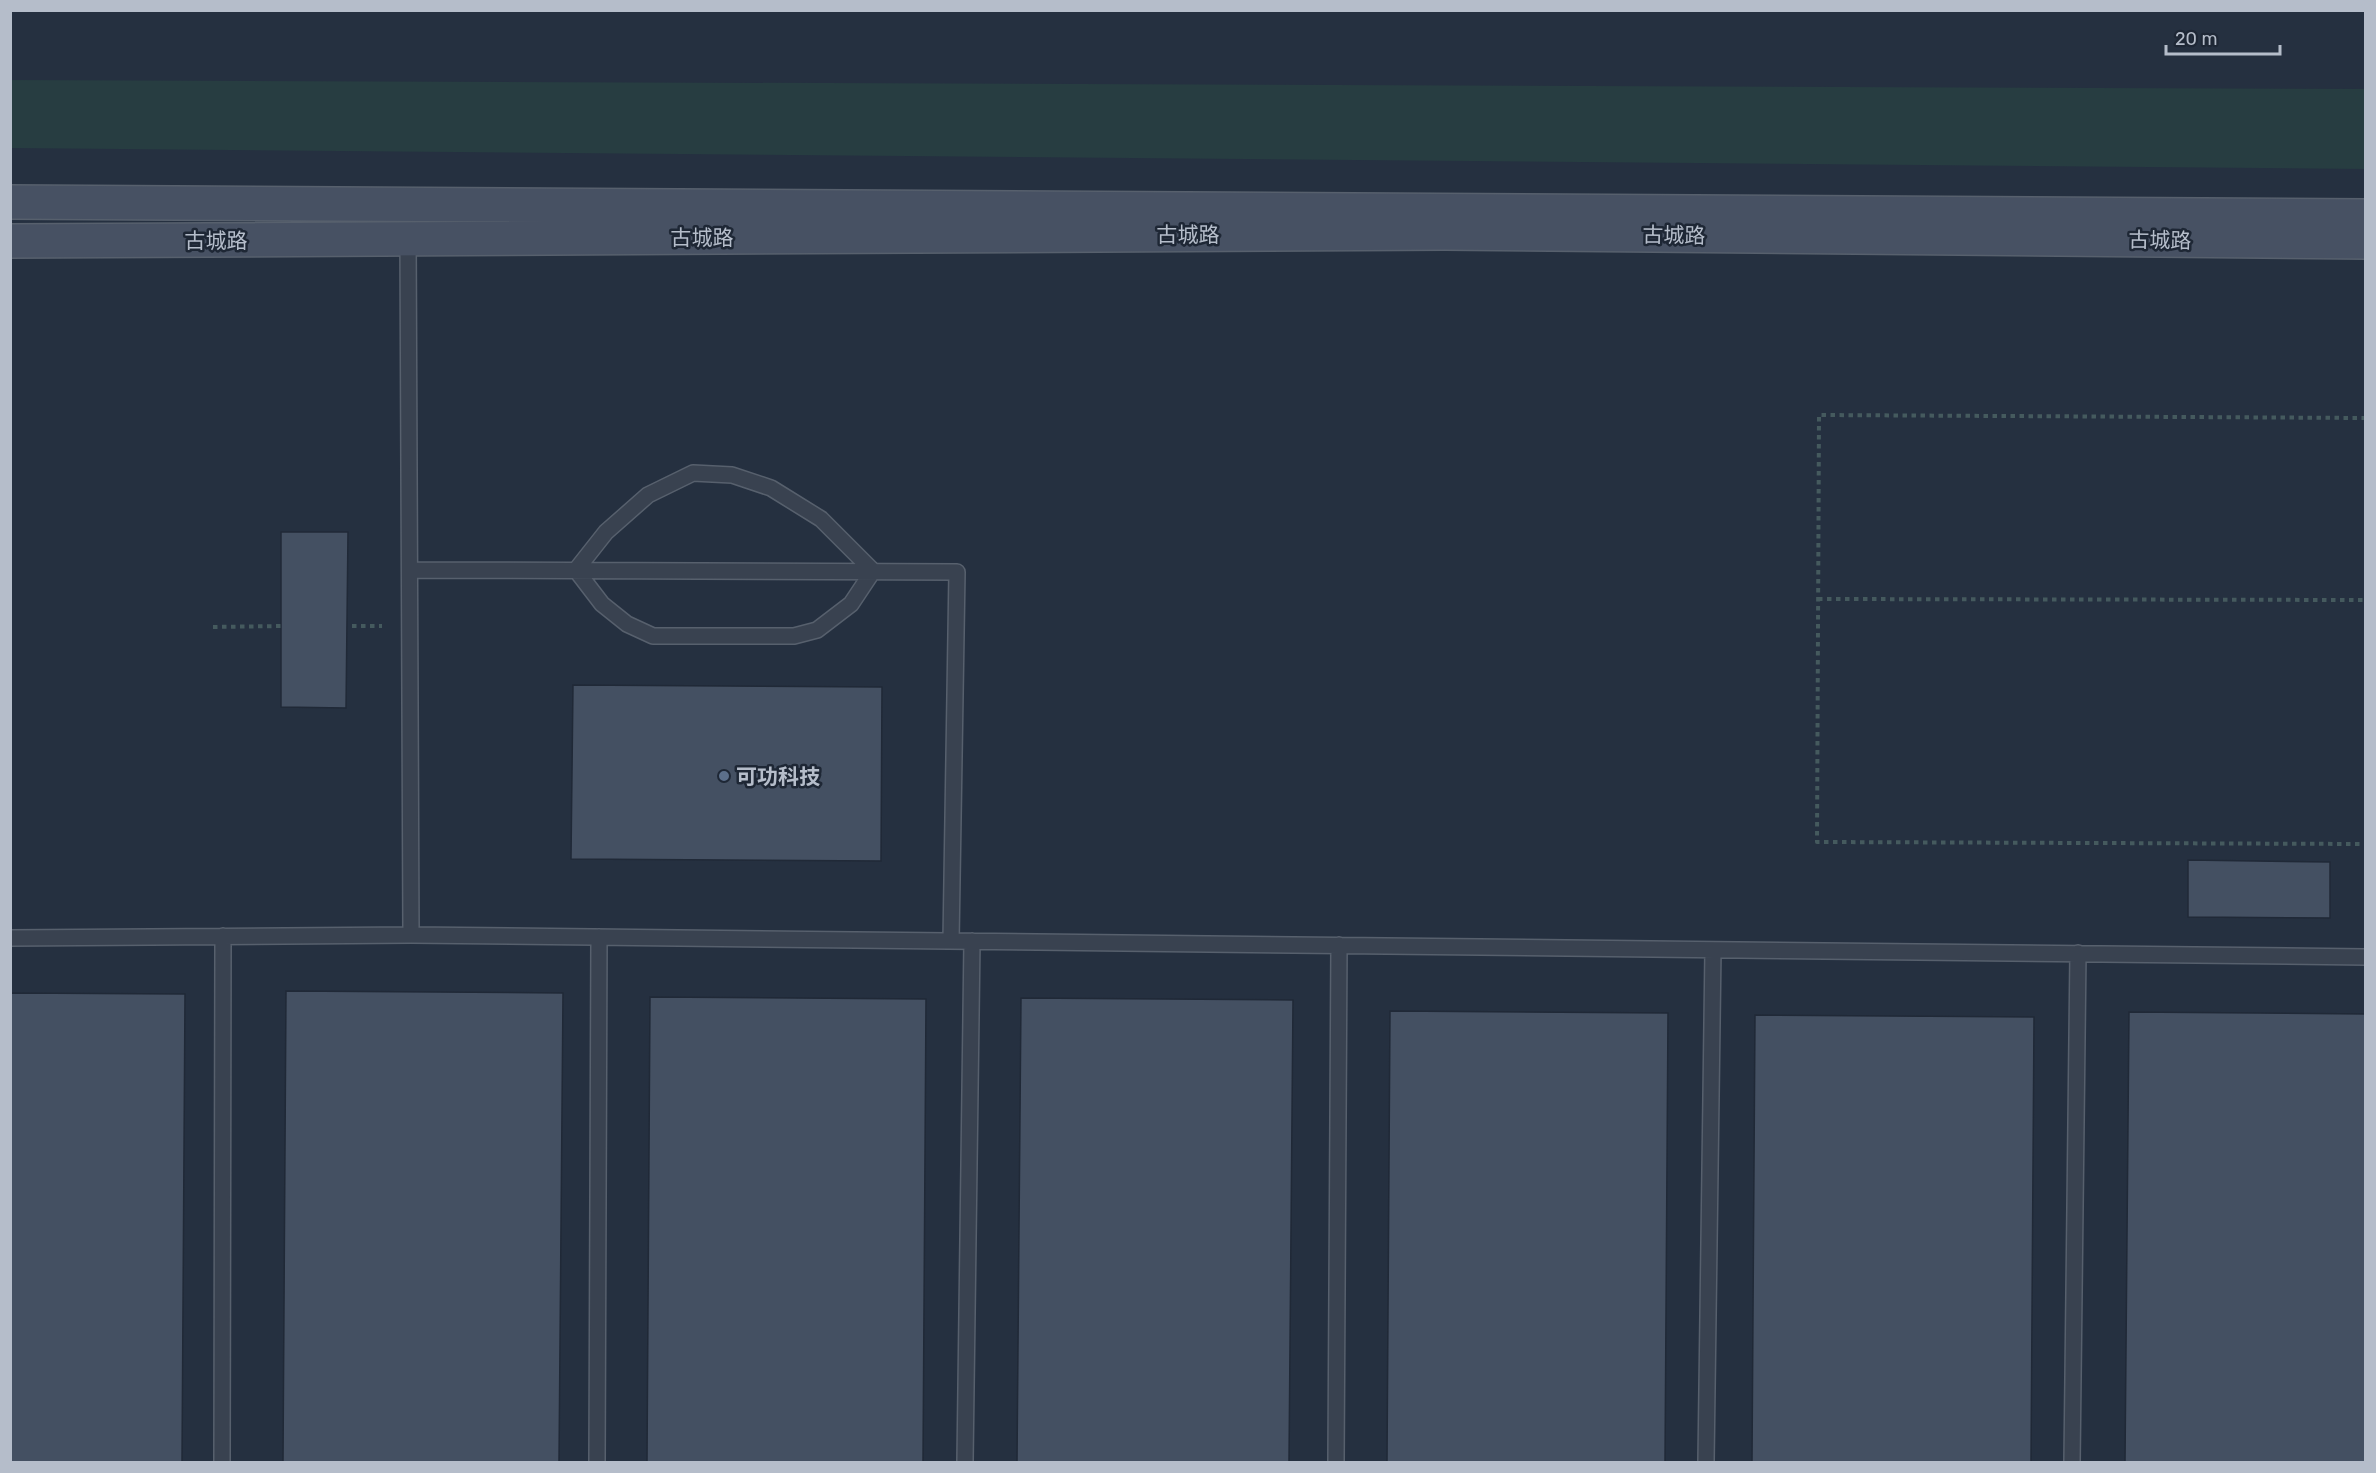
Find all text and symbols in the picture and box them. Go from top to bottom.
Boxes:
scale bar [2166,18,2280,56]
text: 20 m [2175,28,2217,50]
street label: 古城路 [1157,222,1220,247]
street label: 古城路 [1642,222,1706,248]
street label: 古城路 [671,225,734,250]
street label: 古城路 [2128,227,2192,253]
street label: 古城路 [185,228,248,253]
place label: 可功科技 [736,764,820,789]
marker: 可功科技 [717,769,731,783]

